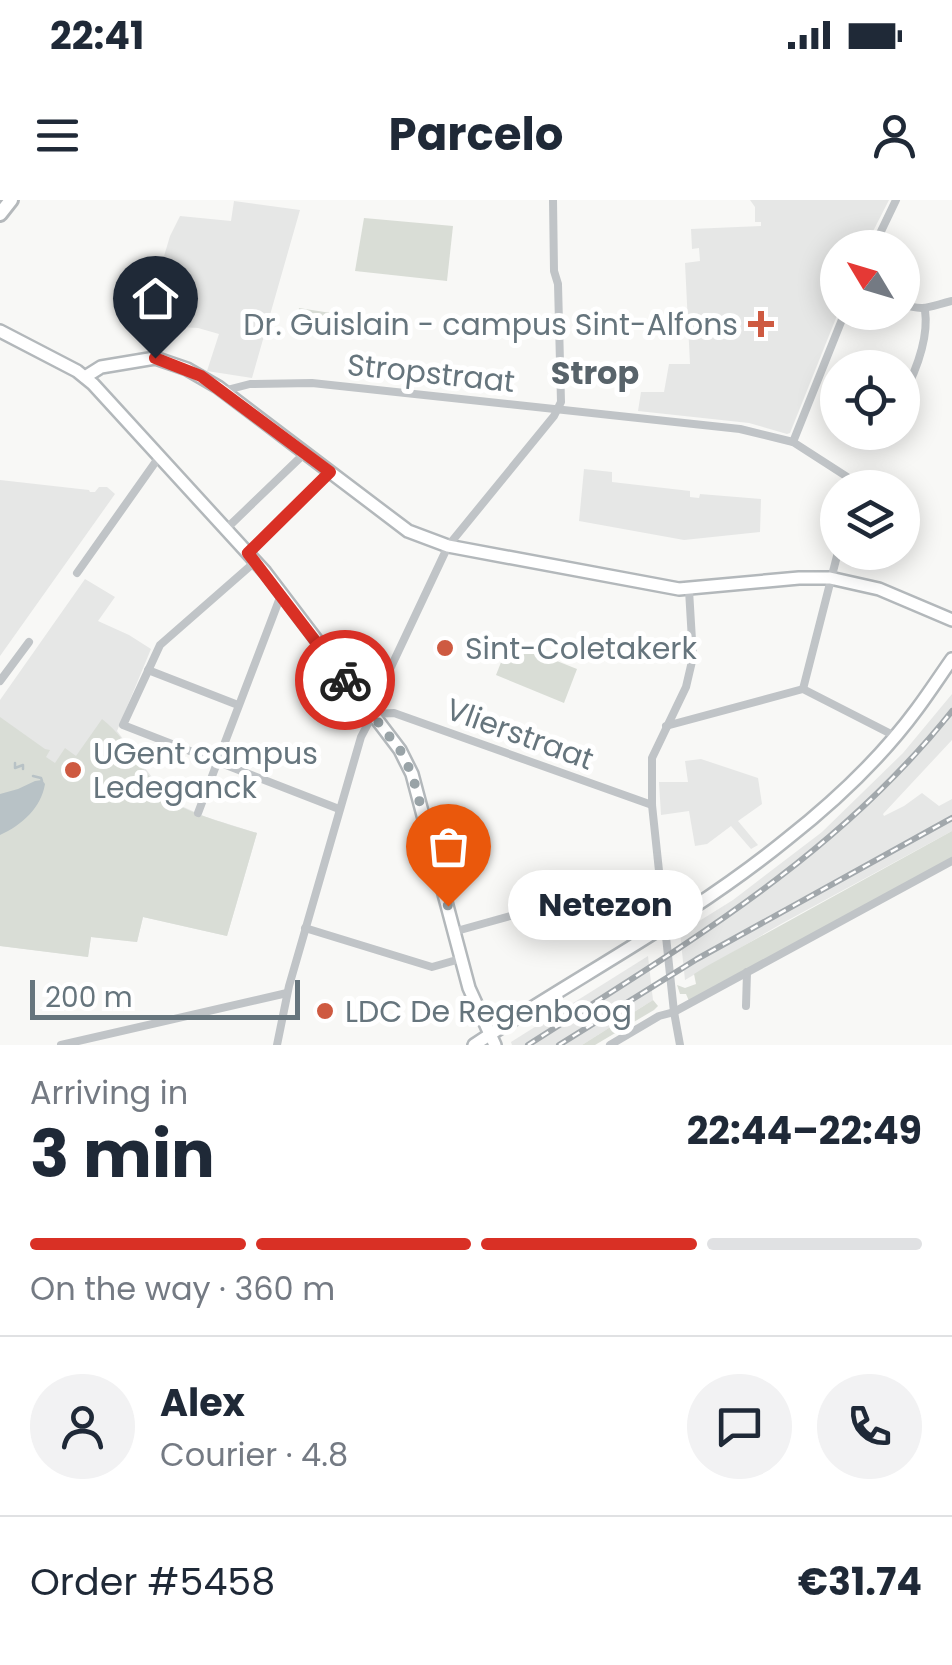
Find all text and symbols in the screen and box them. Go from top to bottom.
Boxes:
text: 22:41 [50,9,144,62]
text: Parcelo [389,103,563,166]
icon: menu [30,108,85,163]
icon: person [867,108,922,163]
north arrow [820,230,920,330]
map controls [820,230,920,570]
pin [113,256,198,359]
icon: home [128,271,183,326]
place label: Dr. Guislain - campus Sint-Alfons [243,303,738,346]
marker: Dr. Guislain - campus Sint-Alfons [748,311,774,337]
street label: Stropstraat [345,343,517,403]
district label: Strop [551,350,639,395]
button: locate [820,350,920,450]
button: layers [820,470,920,570]
place label: Sint-Coletakerk [465,627,697,670]
courier [295,630,395,730]
marker: Sint-Coletakerk [434,637,456,659]
icon: bike [318,653,373,708]
street label: Vlierstraat [440,687,600,781]
place label: UGent campus Ledeganck [93,732,318,809]
marker: UGent campus Ledeganck [62,759,84,781]
pin [406,804,491,907]
icon: bag [421,819,476,874]
callout: Netezon [508,871,703,941]
text: Netezon [538,882,673,927]
scale bar [30,975,300,1020]
text: 200 m [45,978,133,1017]
place label: LDC De Regenboog [345,990,632,1033]
marker: LDC De Regenboog [314,1000,336,1022]
text: Arriving in [30,1070,188,1115]
text: 22:44–22:49 [687,1104,922,1157]
text: 3 min [30,1109,215,1200]
text: On the way · 360 m [30,1266,335,1311]
button: person [30,1374,135,1479]
button: chat [687,1374,792,1479]
button: phone [817,1374,922,1479]
text: Alex [160,1376,245,1429]
text: Courier · 4.8 [160,1432,348,1477]
text: Order #5458 [30,1555,275,1608]
text: €31.74 [798,1555,922,1608]

